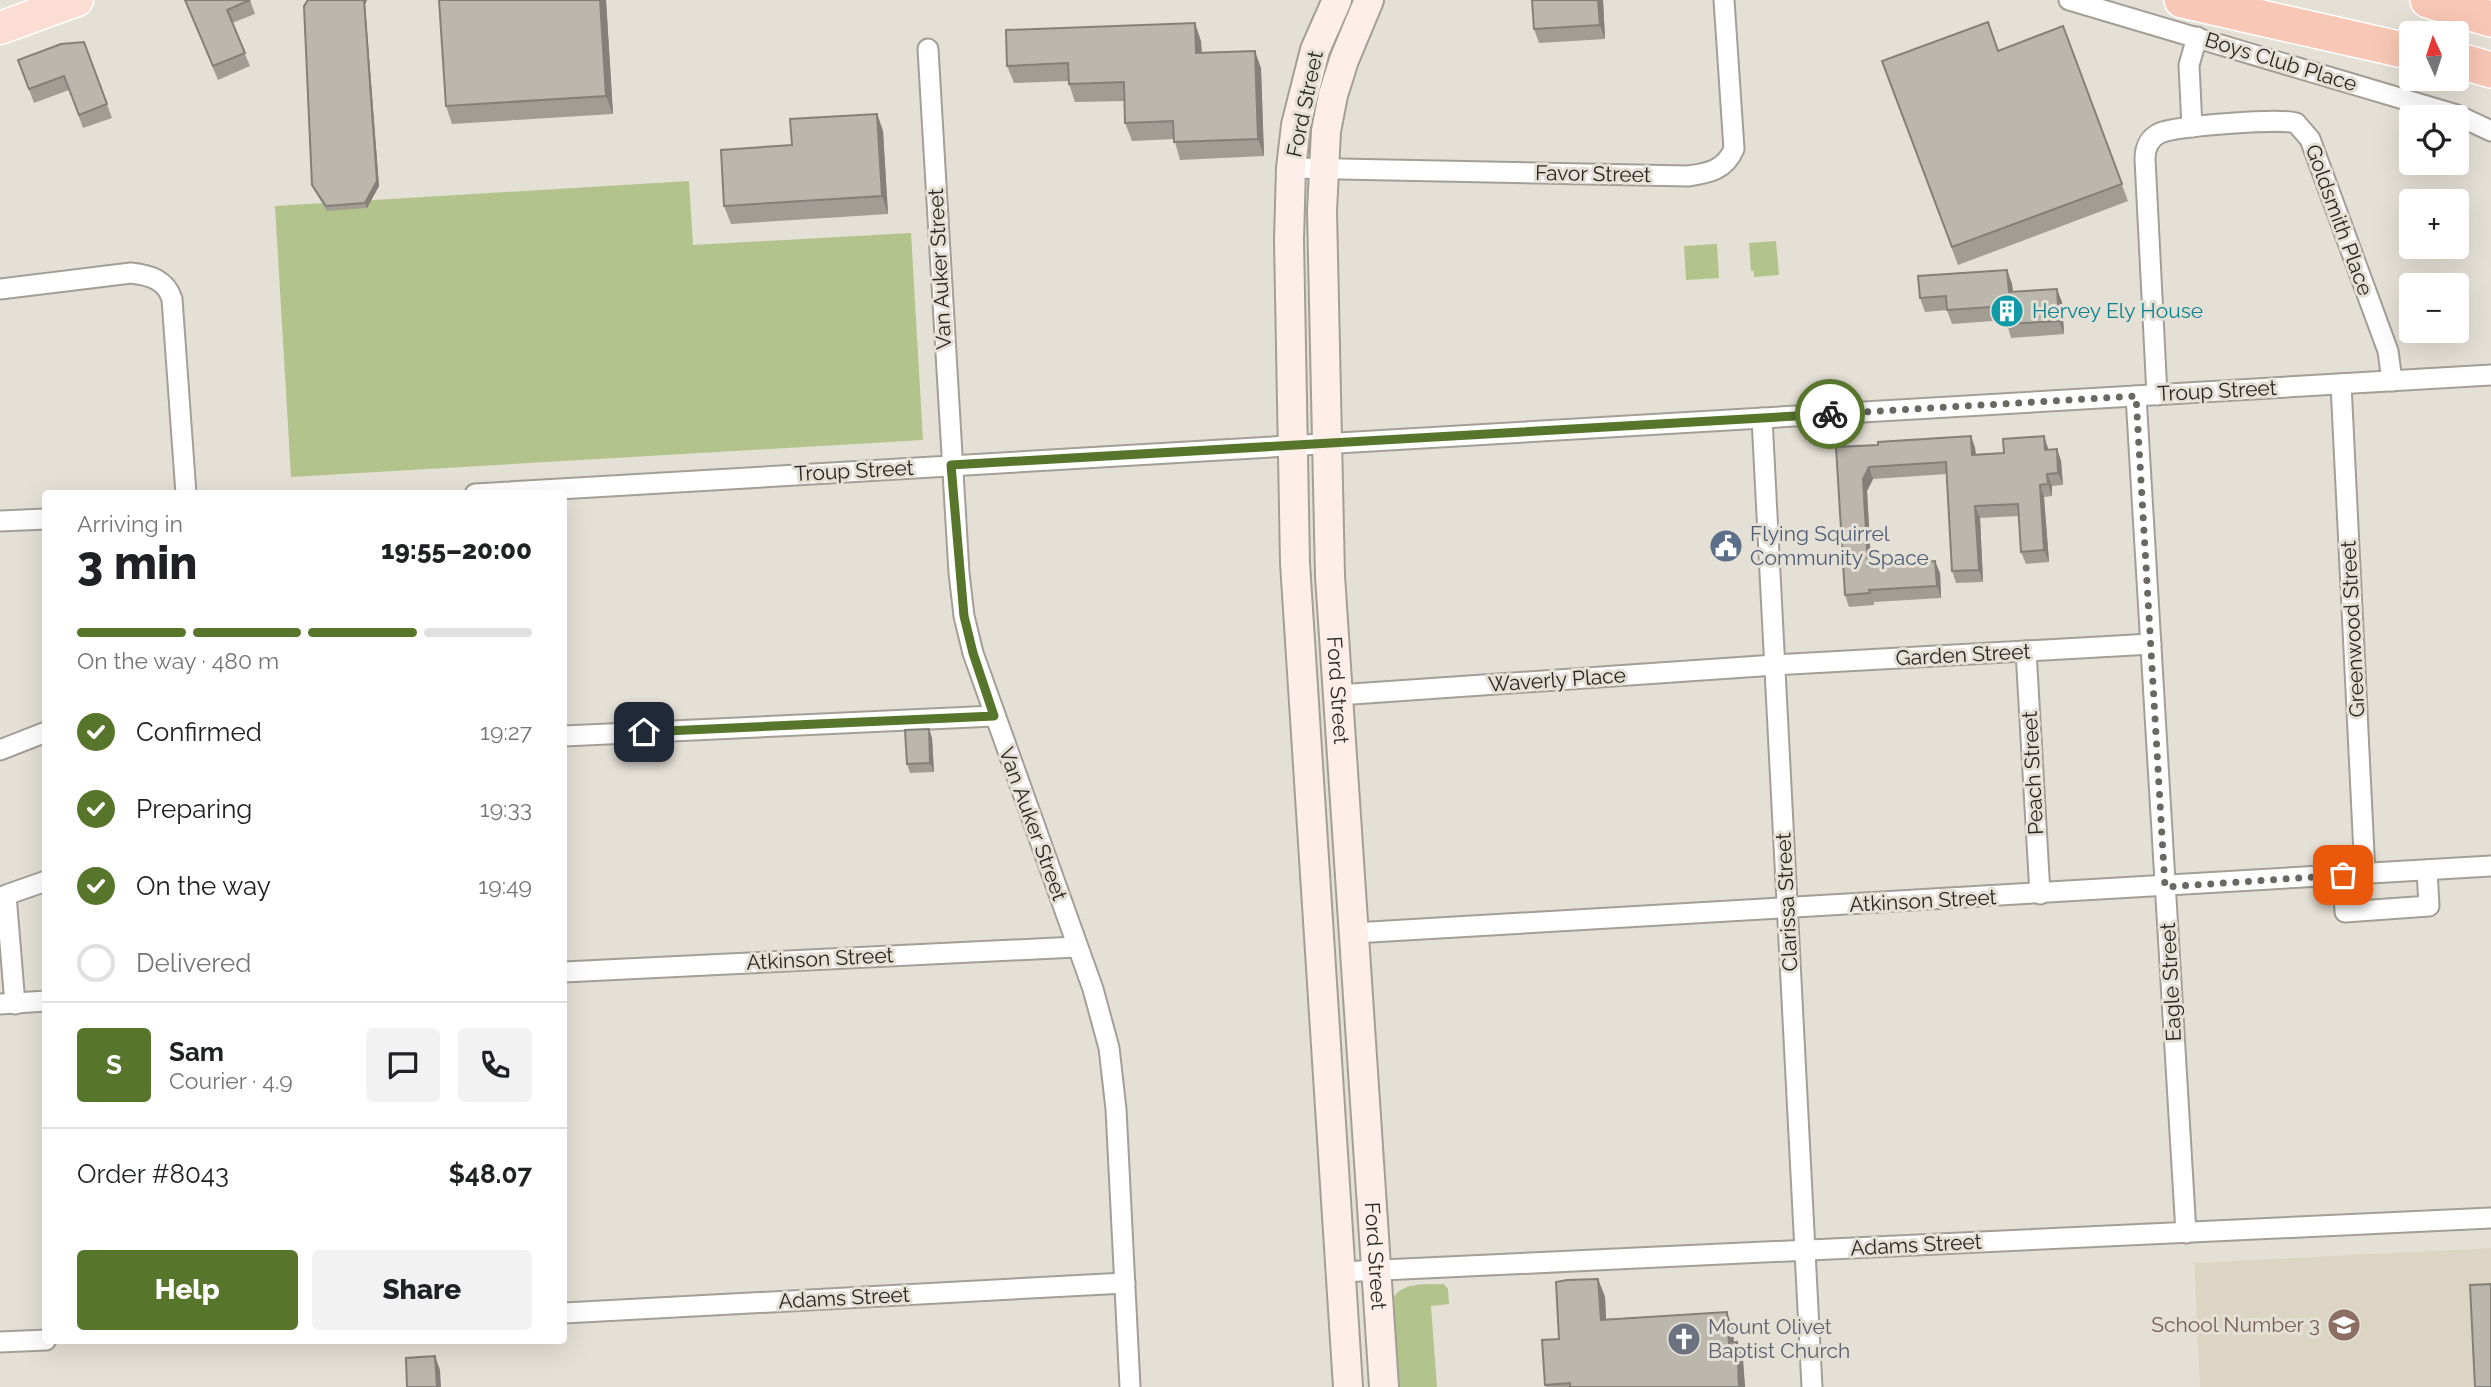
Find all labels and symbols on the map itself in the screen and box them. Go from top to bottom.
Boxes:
north arrow [2399,21,2469,91]
street label: Boys Club Place [2202,27,2360,97]
street label: Ford Street [1281,49,1328,159]
street label: Goldsmith Place [2301,141,2378,299]
street label: Favor Street [1535,160,1651,187]
street label: Van Auker Street [923,188,956,350]
building icon: Hervey Ely House [1988,292,2026,330]
place label: Hervey Ely House [2032,298,2203,323]
street label: Troup Street [2157,375,2277,406]
courier [1795,379,1865,449]
street label: Troup Street [794,455,914,486]
place label: Flying Squirrel Community Space [1750,521,1929,570]
public building icon: Flying Squirrel Community Space [1707,527,1745,565]
street label: Greenwood Street [2335,540,2370,718]
street label: Ford Street [1322,635,1354,745]
street label: Garden Street [1895,638,2031,671]
street label: Waverly Place [1487,662,1627,697]
pin [614,702,674,762]
street label: Peach Street [2017,710,2048,836]
street label: Van Auker Street [994,744,1073,904]
street label: Clarissa Street [1770,832,1803,972]
pin [2313,845,2373,905]
street label: Atkinson Street [1849,884,1997,917]
street label: Eagle Street [2155,922,2186,1042]
street label: Atkinson Street [746,942,894,975]
street label: Ford Street [1360,1201,1392,1311]
street label: Adams Street [1850,1229,1982,1260]
street label: Adams Street [778,1282,910,1313]
school or university icon: School Number 3 [2325,1306,2363,1344]
place label: School Number 3 [2151,1312,2320,1337]
place label: Mount Olivet Baptist Church [1708,1314,1850,1363]
church icon: Mount Olivet Baptist Church [1665,1320,1703,1358]

